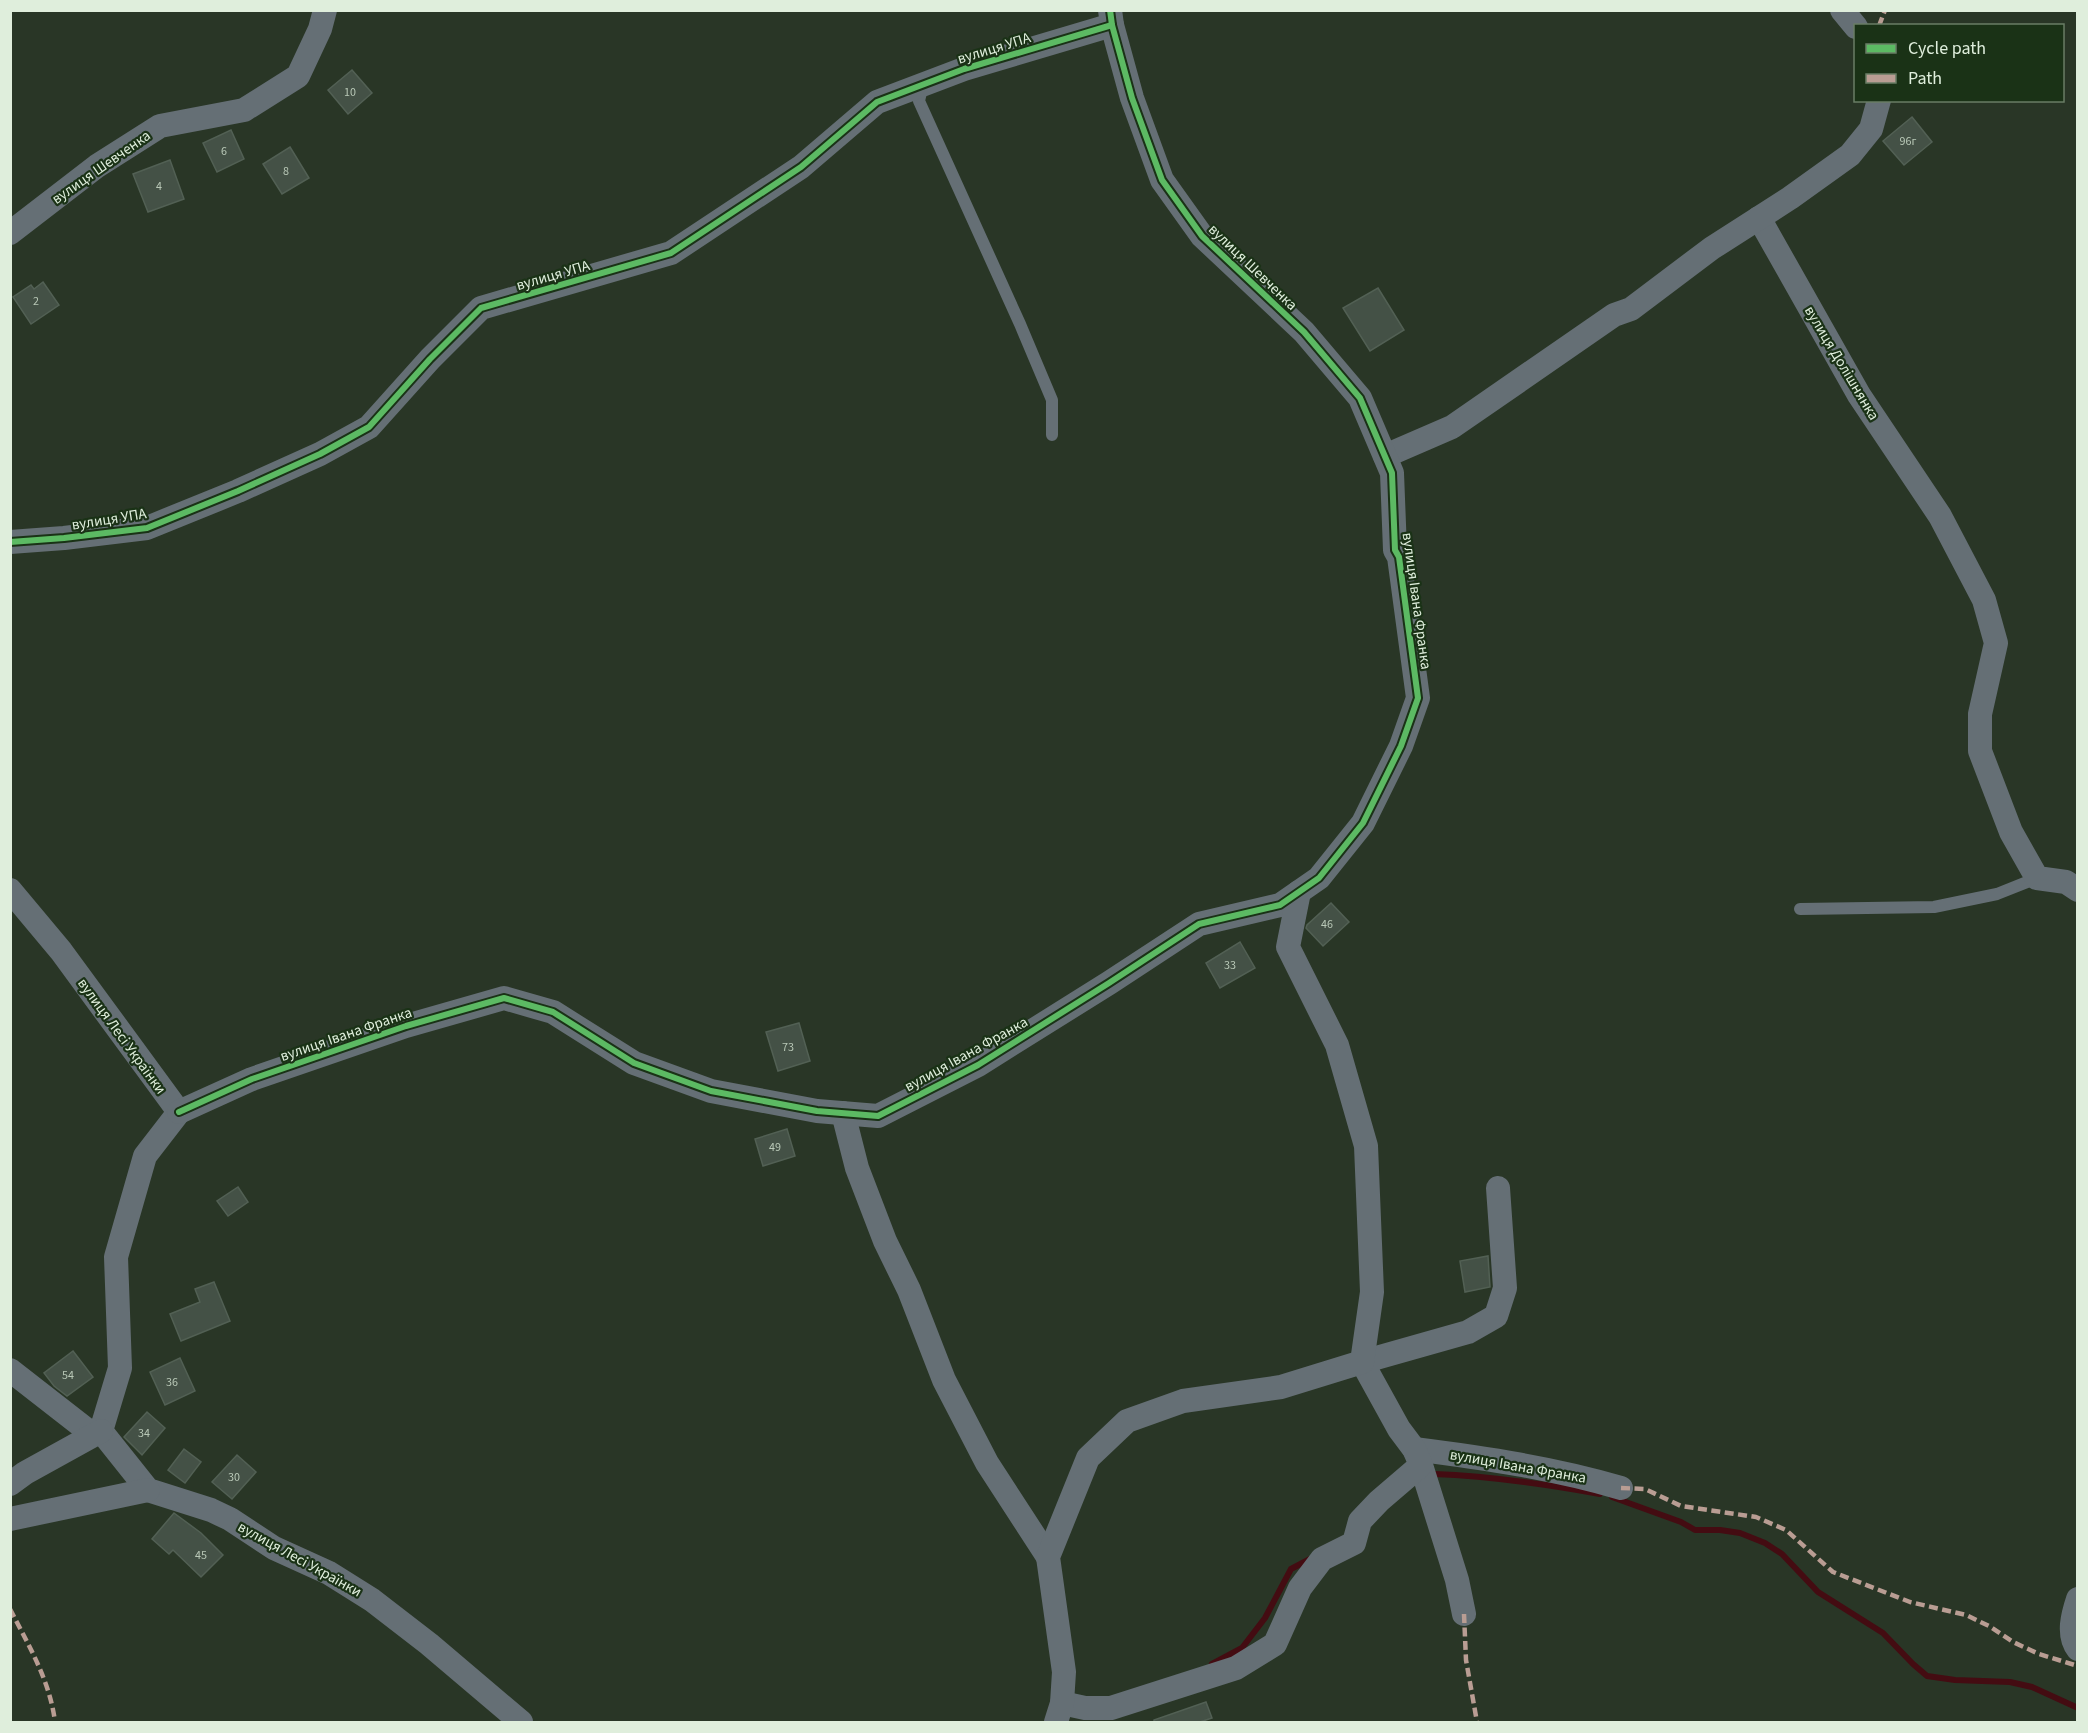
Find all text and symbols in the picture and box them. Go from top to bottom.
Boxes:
legend [1854,24,2064,102]
street label: вулиця УПА [955,27,1034,70]
text: Cycle path [1908,36,1986,61]
text: Path [1908,66,1942,91]
house number: 10 [344,84,356,101]
street label: вулиця Шевченка [48,125,155,209]
house number: 96г [1900,133,1916,150]
house number: 6 [221,143,227,160]
house number: 8 [283,163,289,180]
house number: 4 [156,178,162,195]
street label: вулиця Шевченка [1203,219,1302,315]
street label: вулиця УПА [514,255,593,296]
house number: 2 [33,293,39,310]
street label: вулиця Долішнянка [1799,302,1884,424]
street label: вулиця УПА [70,503,149,536]
street label: вулиця Івана Франка [1397,531,1437,671]
house number: 46 [1321,916,1333,933]
house number: 33 [1224,957,1236,974]
street label: вулиця Лесі Українки [72,974,171,1099]
street label: вулиця Івана Франка [277,1002,415,1067]
street label: вулиця Івана Франка [901,1012,1032,1097]
house number: 73 [782,1039,794,1056]
house number: 49 [769,1139,781,1156]
house number: 54 [62,1367,74,1384]
house number: 36 [166,1374,178,1391]
house number: 34 [138,1425,150,1442]
street label: вулиця Івана Франка [1448,1444,1588,1489]
house number: 30 [228,1469,240,1486]
street label: вулиця Лесі Українки [234,1517,366,1602]
house number: 45 [195,1547,207,1564]

